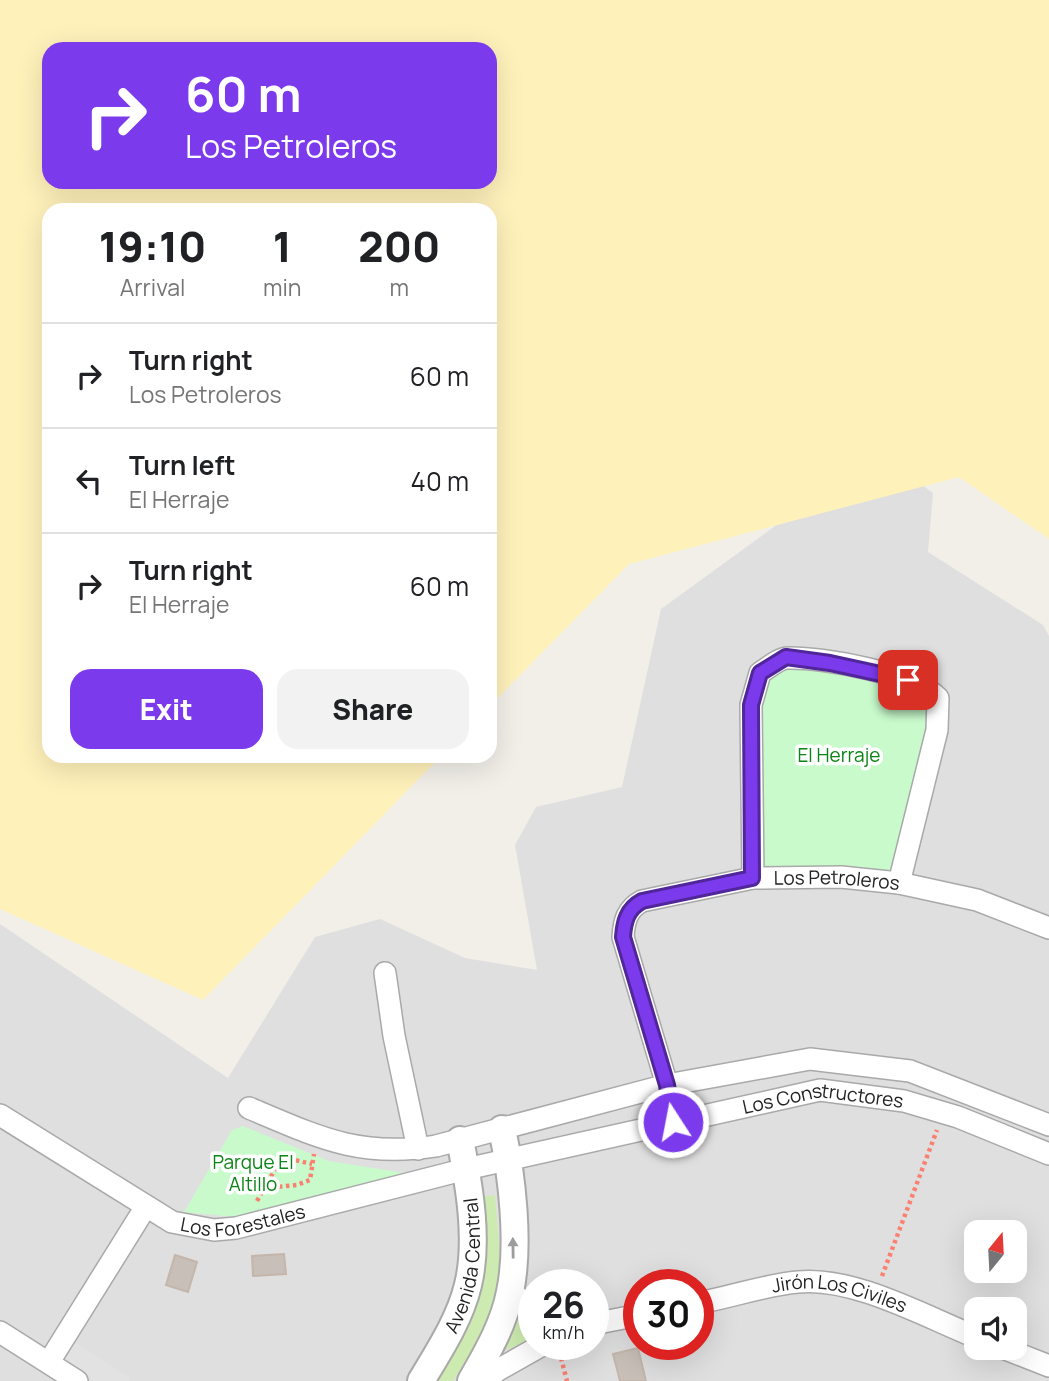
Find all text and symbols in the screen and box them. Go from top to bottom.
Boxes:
text: 60 m [185,60,302,127]
icon: right [70,70,161,161]
text: Los Petroleros [185,124,397,168]
text: 19:10 [99,217,206,275]
text: 1 [273,217,292,275]
text: 200 [358,217,440,275]
text: Arrival [120,271,185,303]
text: min [263,271,302,303]
text: m [390,271,409,303]
text: Turn right [129,342,253,378]
icon: right [70,357,108,395]
text: 60 m [410,358,469,394]
text: Los Petroleros [129,378,281,410]
text: Turn left [129,447,236,483]
icon: left [70,462,108,500]
text: 40 m [411,463,469,499]
text: El Herraje [129,483,229,515]
text: Turn right [129,552,253,588]
icon: right [70,567,108,605]
text: 60 m [410,568,469,604]
text: El Herraje [129,588,229,620]
pin [878,650,938,710]
icon: arrive [889,661,927,699]
button: Exit [70,669,263,749]
button: Share [277,669,469,749]
park label: El Herraje [798,742,880,768]
street label: Los Petroleros [774,864,901,896]
street label: Los Constructores [740,1077,905,1120]
position arrow [636,1085,710,1159]
park label: Parque El Altillo [212,1149,294,1197]
street label: Avenida Central [438,1196,486,1337]
street label: Los Forestales [178,1198,308,1243]
north arrow [964,1220,1027,1283]
map controls [964,1220,1027,1360]
one-way arrow [507,1237,519,1259]
street label: Jirón Los Civiles [769,1268,911,1319]
speed limit sign: 30 [623,1269,714,1360]
text: 26 [542,1281,585,1329]
button: sound [964,1297,1027,1360]
text: km/h [543,1320,584,1344]

